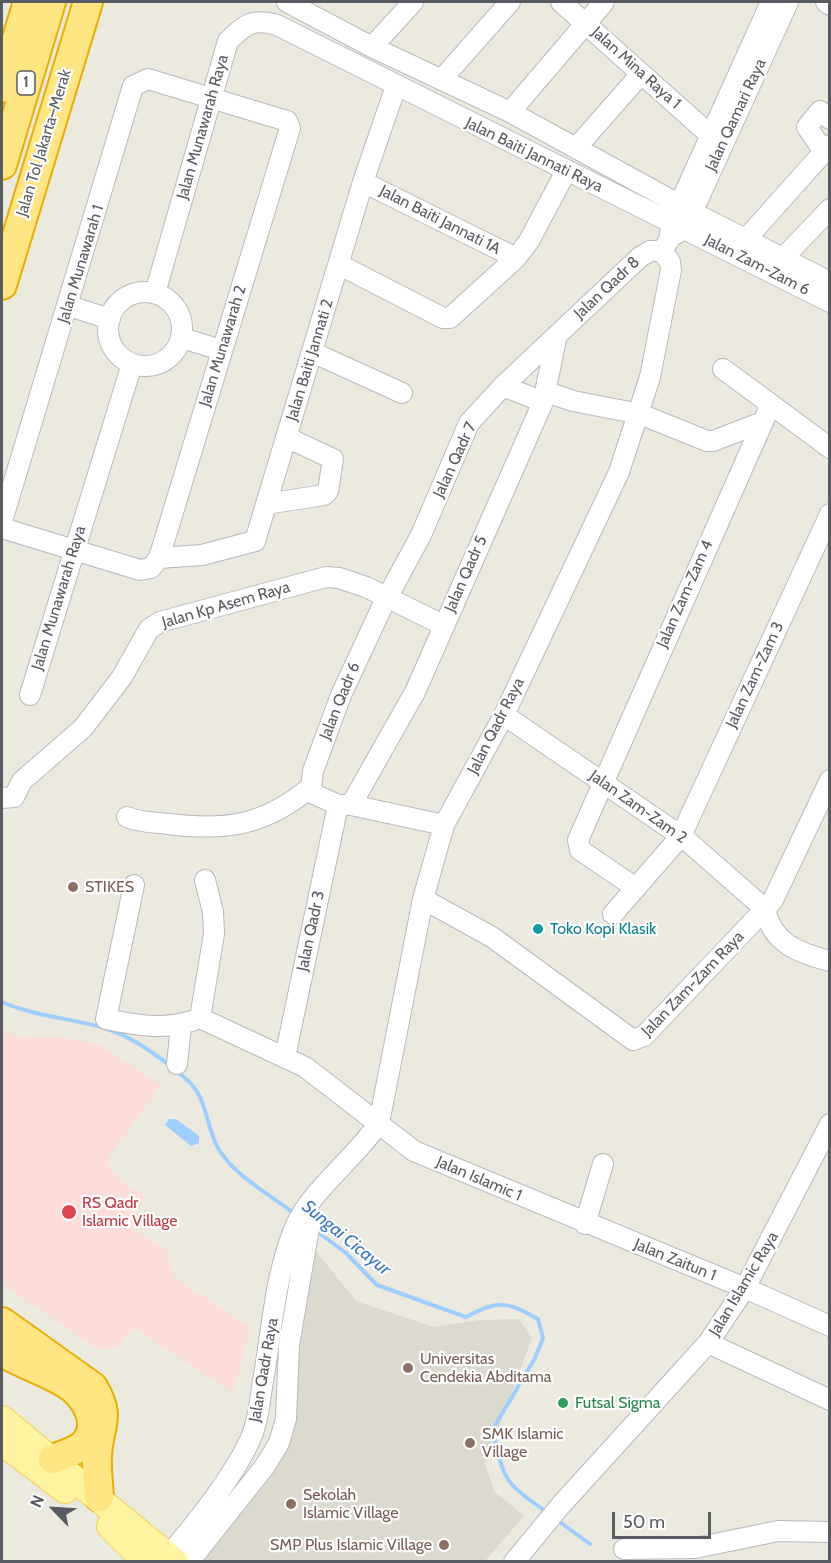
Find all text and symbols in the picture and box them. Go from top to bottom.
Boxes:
street label: Jalan Mina Raya 1 [587,23,685,113]
street label: Jalan Munawarah Raya [173,52,233,202]
street label: Jalan Qamari Raya [702,56,770,174]
street label: Jalan Tol Jakarta–Merak [12,67,76,219]
road number: 1 [17,71,35,95]
street label: Jalan Baiti Jannati Raya [462,113,606,197]
street label: Jalan Baiti Jannati 1A [376,181,504,259]
street label: Jalan Munawarah 1 [54,203,108,325]
street label: Jalan Zam-Zam 6 [701,230,813,300]
street label: Jalan Qadr 8 [570,253,644,323]
street label: Jalan Munawarah 2 [195,283,251,409]
street label: Jalan Baiti Jannati 2 [282,297,338,423]
street label: Jalan Qadr 7 [429,419,481,501]
street label: Jalan Munawarah Raya [28,524,90,672]
street label: Jalan Qadr 5 [441,533,491,615]
street label: Jalan Zam-Zam 4 [653,537,717,651]
street label: Jalan Kp Asem Raya [160,578,292,632]
street label: Jalan Zam-Zam 3 [722,619,788,731]
street label: Jalan Qadr 6 [316,659,364,743]
street label: Jalan Qadr Raya [463,675,529,777]
street label: Jalan Zam-Zam 2 [586,766,690,848]
place label: STIKES [85,877,134,897]
marker: STIKES [66,880,80,894]
street label: Jalan Qadr 3 [293,889,329,973]
place label: Toko Kopi Klasik [550,919,656,939]
marker: Toko Kopi Klasik [531,922,545,936]
street label: Jalan Zam-Zam Raya [638,927,748,1041]
street label: Jalan Islamic 1 [433,1152,525,1206]
place label: RS Qadr Islamic Village [82,1193,178,1231]
water label: Sungai Cicayur [297,1196,395,1280]
marker: RS Qadr Islamic Village [60,1203,78,1221]
street label: Jalan Islamic Raya [705,1228,783,1340]
street label: Jalan Zaitun 1 [631,1235,719,1285]
street label: Jalan Qadr Raya [245,1316,283,1424]
place label: Universitas Cendekia Abditama [420,1349,551,1387]
marker: Universitas Cendekia Abditama [401,1361,415,1375]
place label: Futsal Sigma [575,1393,661,1413]
marker: Futsal Sigma [556,1396,570,1410]
place label: SMK Islamic Village [482,1424,564,1462]
marker: SMK Islamic Village [463,1436,477,1450]
north arrow [24,1479,84,1539]
place label: Sekolah Islamic Village [303,1485,399,1523]
text: N [26,1492,48,1510]
marker: Sekolah Islamic Village [284,1497,298,1511]
scale bar [615,1500,714,1538]
text: 50 m [623,1511,665,1533]
place label: SMP Plus Islamic Village [270,1535,432,1555]
marker: SMP Plus Islamic Village [437,1538,451,1552]

